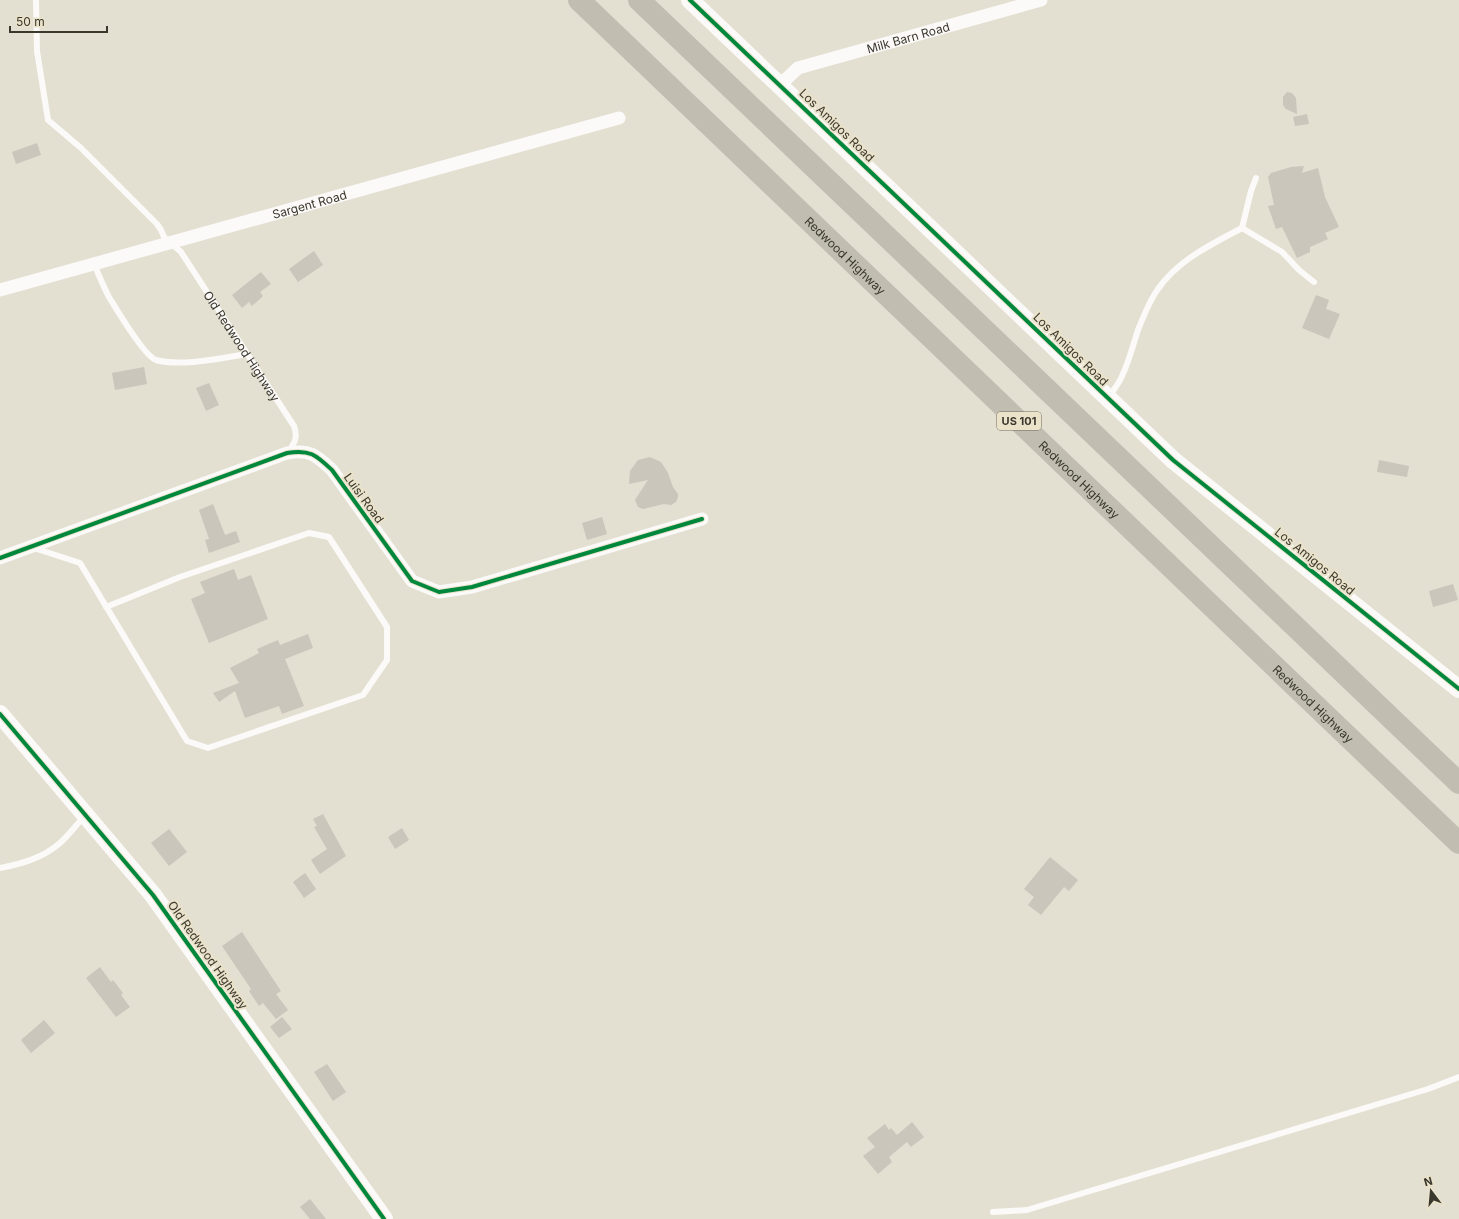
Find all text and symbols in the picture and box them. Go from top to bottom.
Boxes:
scale bar [10,8,107,34]
text: 50 m [16,14,45,29]
street label: Milk Barn Road [865,18,951,56]
street label: Los Amigos Road [796,85,878,165]
street label: Sargent Road [270,187,348,222]
street label: Redwood Highway [802,213,889,298]
street label: Old Redwood Highway [201,288,283,404]
street label: Los Amigos Road [1030,309,1112,389]
road number: US 101 [997,412,1041,430]
street label: Redwood Highway [1036,437,1123,522]
street label: Luisi Road [341,470,387,526]
street label: Los Amigos Road [1272,524,1358,598]
street label: Redwood Highway [1270,661,1357,746]
street label: Old Redwood Highway [165,898,251,1012]
north arrow [1411,1171,1451,1211]
text: N [1422,1174,1434,1189]

